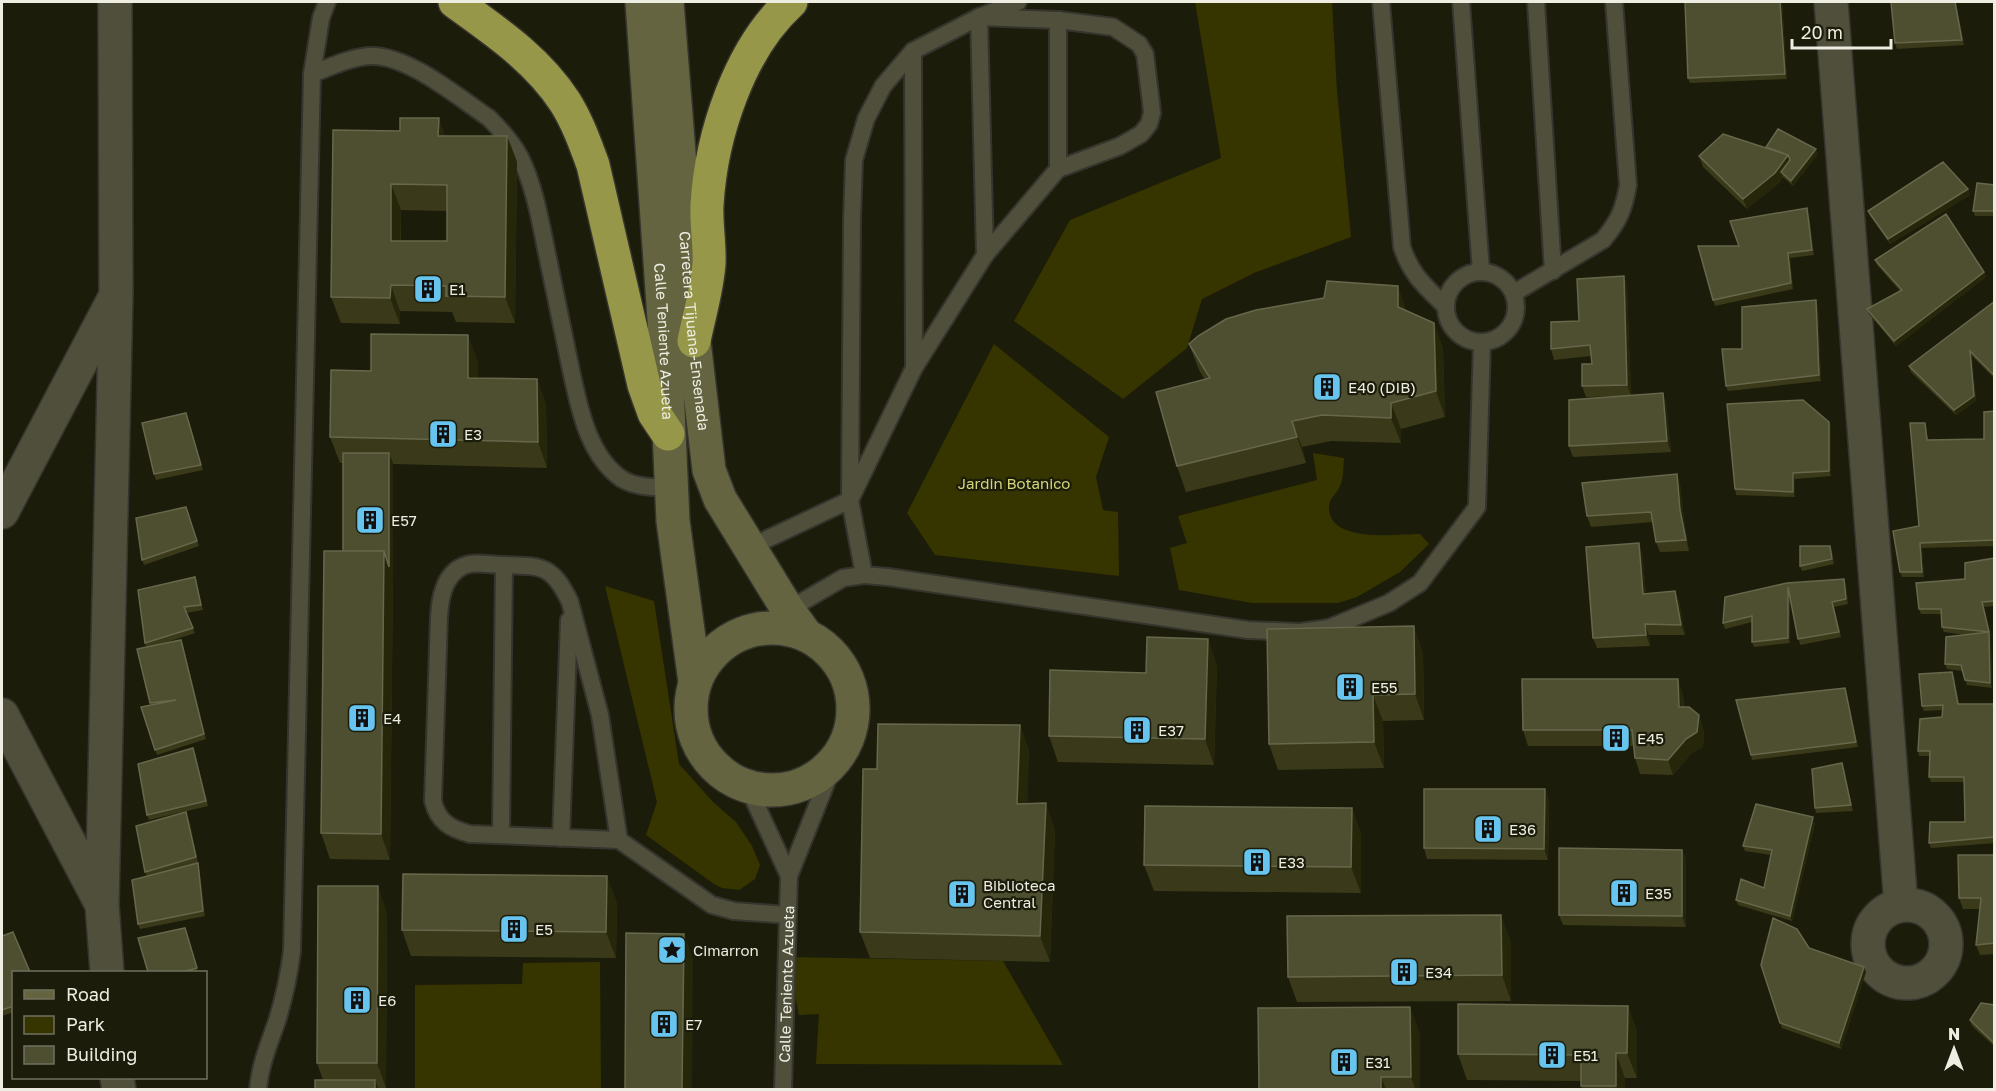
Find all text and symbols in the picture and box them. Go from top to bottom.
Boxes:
scale bar [1792,12,1891,50]
text: 20 m [1801,21,1843,43]
street label: Carretera Tijuana-Ensenada [676,230,713,432]
street label: Calle Teniente Azueta [651,262,677,420]
building icon: E1 [412,273,444,305]
place label: E1 [449,280,465,298]
building icon: E40 (DIB) [1311,371,1343,403]
place label: E40 (DIB) [1348,378,1416,396]
building icon: E3 [427,418,459,450]
place label: E3 [464,425,482,443]
park label: Jardin Botanico [958,474,1070,492]
building icon: E57 [354,504,386,536]
place label: E57 [391,511,417,529]
building icon: E55 [1334,671,1366,703]
place label: E55 [1371,678,1398,696]
building icon: E4 [346,702,378,734]
place label: E4 [383,709,401,727]
building icon: E37 [1121,714,1153,746]
place label: E37 [1158,721,1184,739]
building icon: E45 [1600,722,1632,754]
place label: E45 [1637,729,1664,747]
building icon: E36 [1472,813,1504,845]
place label: E36 [1509,820,1536,838]
building icon: E33 [1241,846,1273,878]
place label: E33 [1278,853,1305,871]
place label: Biblioteca Central [983,876,1055,911]
building icon: E35 [1608,877,1640,909]
building icon: Biblioteca Central [946,878,978,910]
place label: E35 [1645,884,1672,902]
street label: Calle Teniente Azueta [775,905,797,1063]
building icon: E5 [498,913,530,945]
place label: E5 [535,920,553,938]
place icon: Cimarron [656,934,688,966]
place label: Cimarron [693,941,759,959]
building icon: E34 [1388,956,1420,988]
place label: E34 [1425,963,1452,981]
legend [12,971,207,1079]
text: Road [66,983,110,1005]
building icon: E6 [341,984,373,1016]
place label: E6 [378,991,396,1009]
building icon: E7 [648,1008,680,1040]
text: Park [66,1013,105,1035]
place label: E7 [685,1015,702,1033]
north arrow [1924,1019,1984,1079]
text: N [1948,1024,1960,1044]
building icon: E51 [1536,1039,1568,1071]
text: Building [66,1043,137,1065]
building icon: E31 [1328,1046,1360,1078]
place label: E51 [1573,1046,1598,1064]
place label: E31 [1365,1053,1390,1071]

